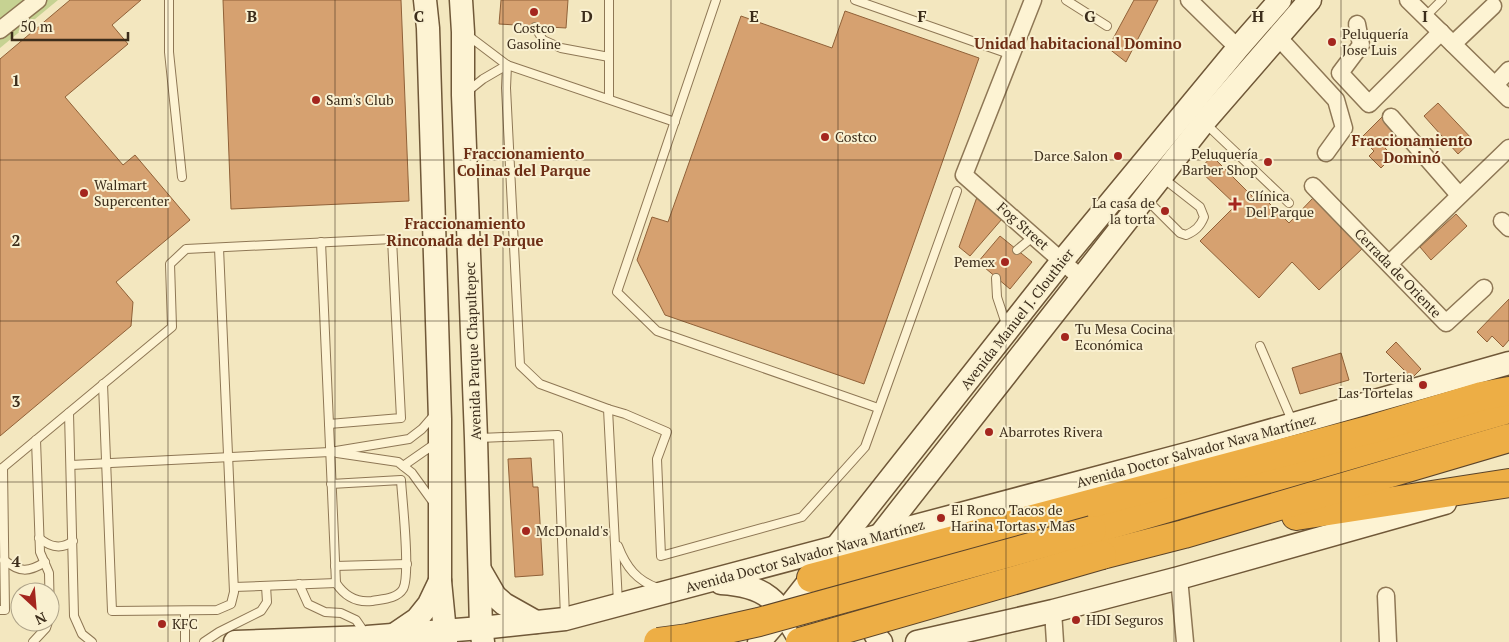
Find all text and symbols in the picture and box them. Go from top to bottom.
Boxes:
text: B [247,5,257,27]
text: C [414,5,424,27]
text: D [581,5,593,27]
text: E [749,5,759,27]
text: F [917,5,927,27]
text: G [1084,5,1096,27]
text: H [1252,5,1264,27]
text: I [1422,5,1428,27]
marker: Costco Gasoline [528,6,540,18]
scale bar [12,10,129,42]
text: 50 m [20,16,53,36]
place label: Costco Gasoline [507,18,561,53]
place label: Peluquería Jose Luis [1342,24,1409,59]
district label: Unidad habitacional Domino [974,33,1182,53]
marker: Peluquería Jose Luis [1326,36,1338,48]
text: 1 [11,69,21,91]
place label: Sam's Club [326,90,394,109]
marker: Sam's Club [310,94,322,106]
place label: Costco [835,127,877,146]
district label: Fraccionamiento Dominó [1351,130,1473,167]
marker: Costco [819,131,831,143]
district label: Fraccionamiento Colinas del Parque [457,143,591,180]
place label: Peluquería Barber Shop [1182,144,1258,179]
place label: Darce Salon [1034,146,1109,165]
marker: Darce Salon [1112,150,1124,162]
marker: Peluquería Barber Shop [1262,156,1274,168]
place label: Walmart Supercenter [94,175,170,210]
place label: Clínica Del Parque [1246,186,1314,221]
marker: Walmart Supercenter [78,187,90,199]
place label: La casa de la torta [1092,193,1155,228]
street label: Fog Street [993,197,1054,254]
marker: Clínica Del Parque [1228,197,1242,211]
marker: La casa de la torta [1159,205,1171,217]
district label: Fraccionamiento Rinconada del Parque [386,213,544,250]
street label: Cerrada de Oriente [1351,224,1446,322]
text: 2 [11,229,21,251]
street label: Avenida Manuel J. Clouthier [956,244,1078,393]
place label: Pemex [954,252,996,271]
marker: Pemex [999,256,1011,268]
street label: Avenida Parque Chapultepec [460,262,485,440]
place label: Tu Mesa Cocina Económica [1075,319,1173,354]
marker: Tu Mesa Cocina Económica [1059,331,1071,343]
place label: Torteria Las Tortelas [1338,367,1413,402]
marker: Torteria Las Tortelas [1417,379,1429,391]
text: 3 [11,390,21,412]
street label: Avenida Doctor Salvador Nava Martínez [1074,409,1318,492]
place label: Abarrotes Rivera [999,422,1103,441]
marker: Abarrotes Rivera [983,426,995,438]
place label: El Ronco Tacos de Harina Tortas y Mas [951,500,1075,535]
marker: El Ronco Tacos de Harina Tortas y Mas [935,512,947,524]
street label: Avenida Doctor Salvador Nava Martínez [683,514,927,597]
place label: McDonald's [536,521,608,540]
marker: McDonald's [520,525,532,537]
text: 4 [11,550,21,572]
north arrow [10,582,60,632]
text: N [32,608,50,630]
place label: HDI Seguros [1086,610,1164,629]
place label: KFC [172,614,198,633]
marker: HDI Seguros [1070,614,1082,626]
marker: KFC [156,618,168,630]

